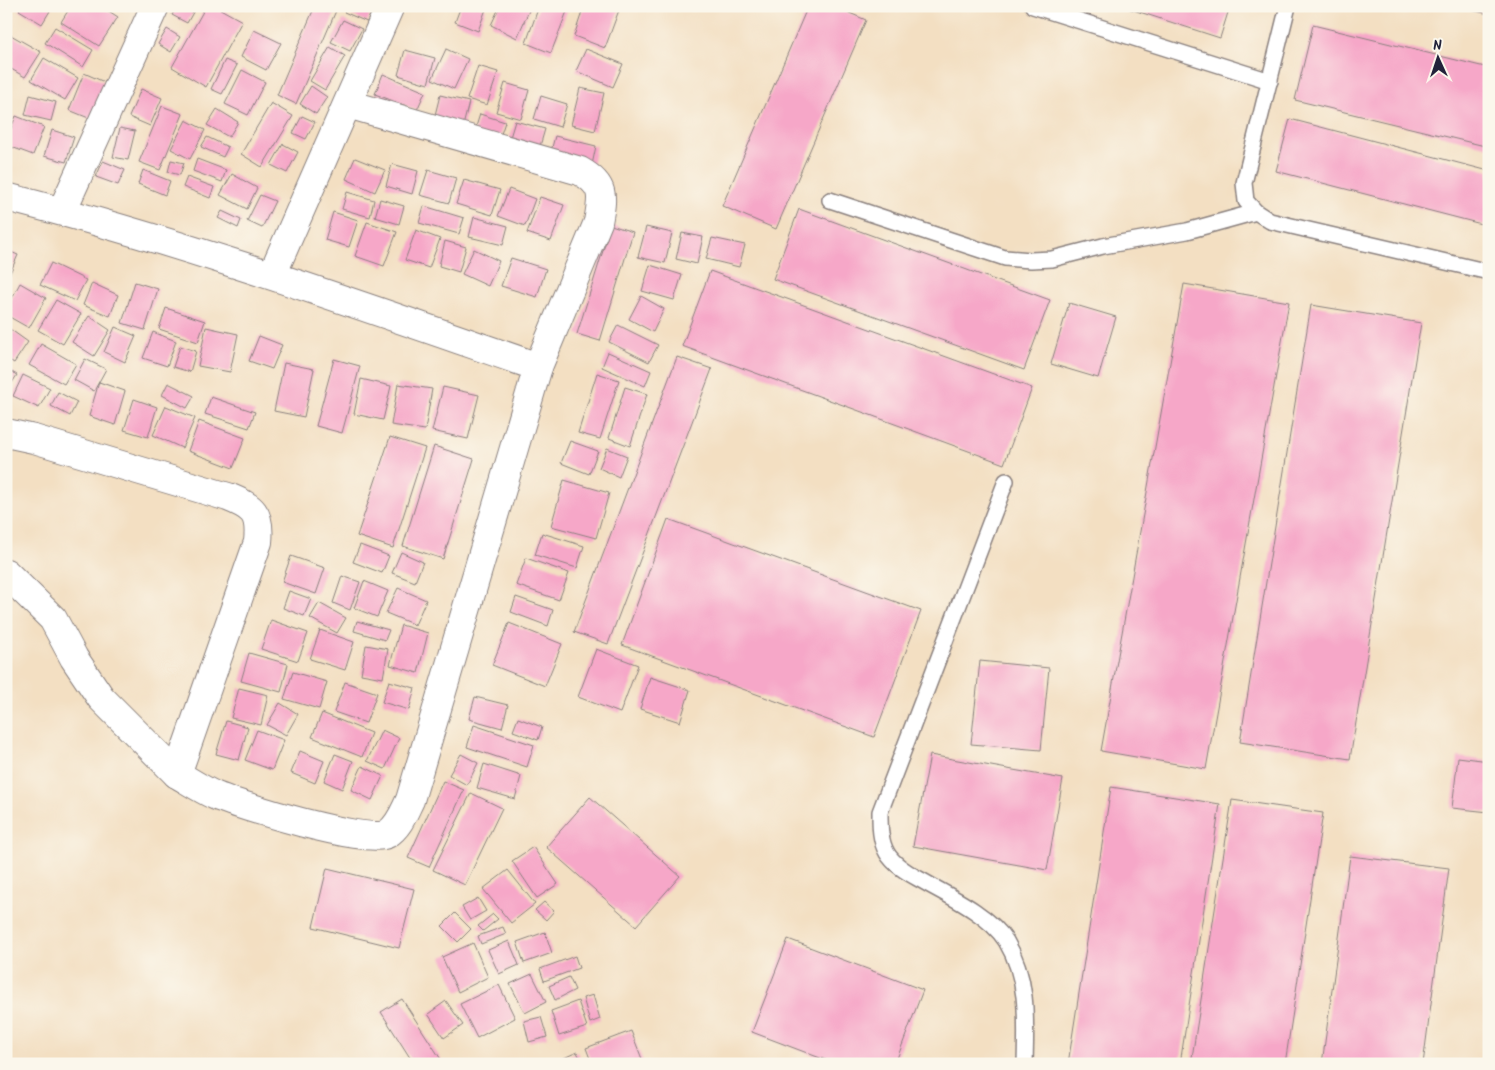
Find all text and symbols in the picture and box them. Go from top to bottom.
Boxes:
north arrow [1412,32,1462,82]
text: N [1432,35,1443,57]

